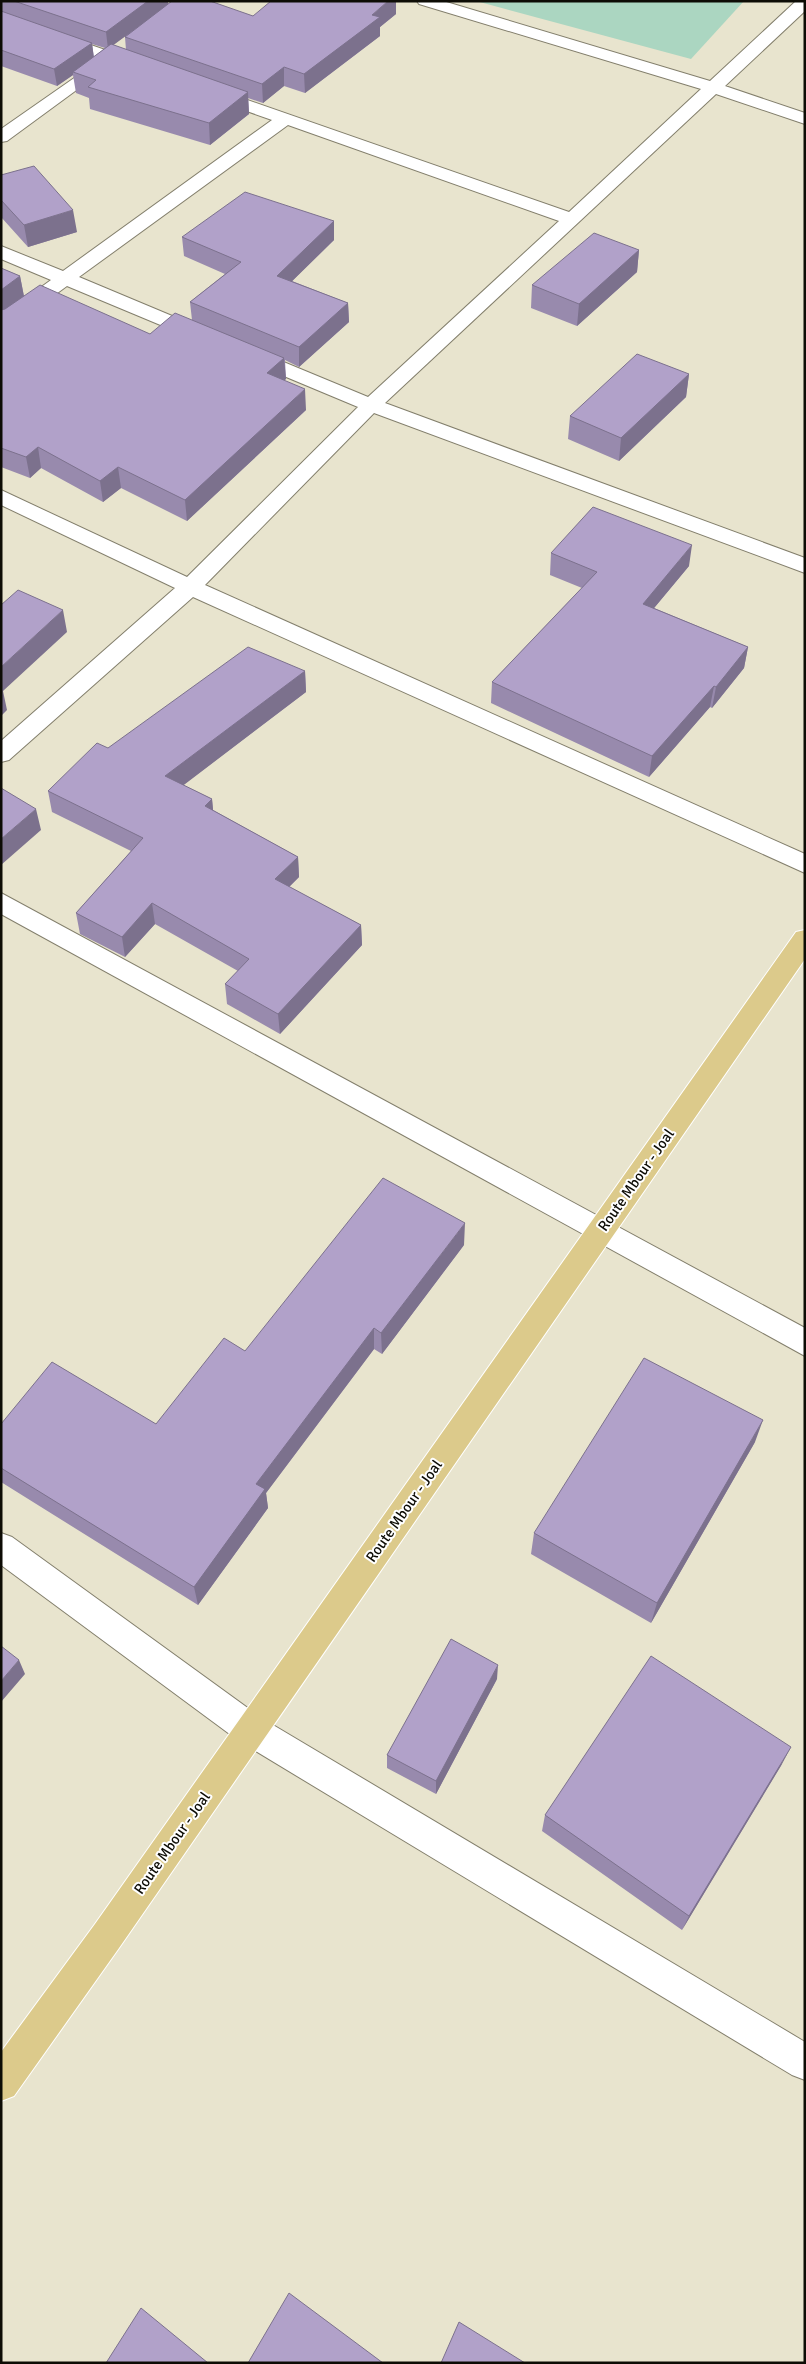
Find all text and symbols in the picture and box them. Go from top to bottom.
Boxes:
street label: Route Mbour - Joal [594,1125,678,1235]
street label: Route Mbour - Joal [362,1456,446,1566]
street label: Route Mbour - Joal [130,1788,214,1898]

